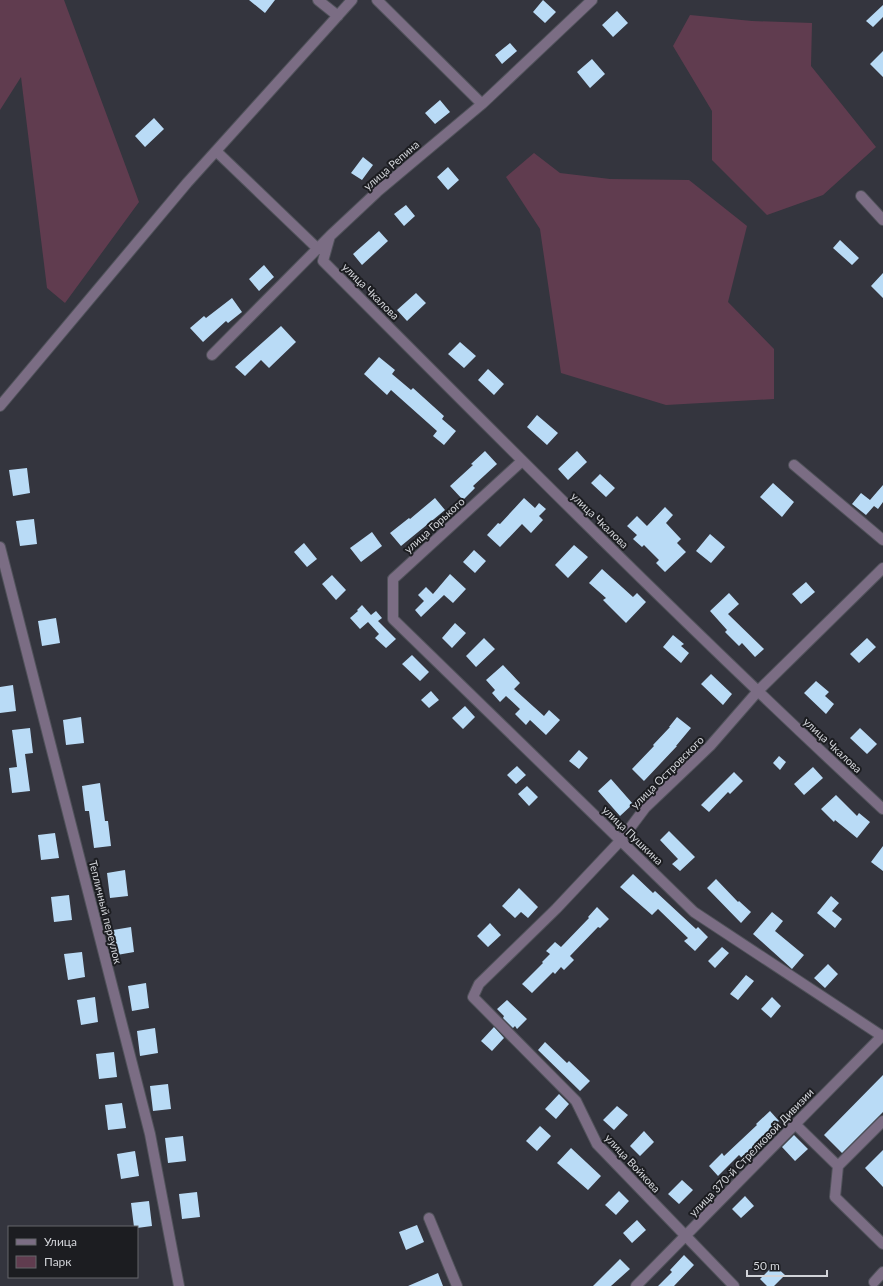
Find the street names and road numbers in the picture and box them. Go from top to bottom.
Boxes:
street label: улица Репина [361,137,421,193]
street label: улица Чкалова [340,260,402,322]
street label: улица Чкалова [569,489,631,551]
street label: улица Горького [401,494,467,556]
street label: улица Чкалова [801,715,865,775]
street label: улица Островского [628,733,706,811]
street label: улица Пушкина [600,803,666,867]
street label: Тепличный переулок [87,859,125,965]
street label: улица 370-й Стрелковой Дивизии [686,1085,816,1219]
street label: улица Войкова [603,1131,663,1195]

